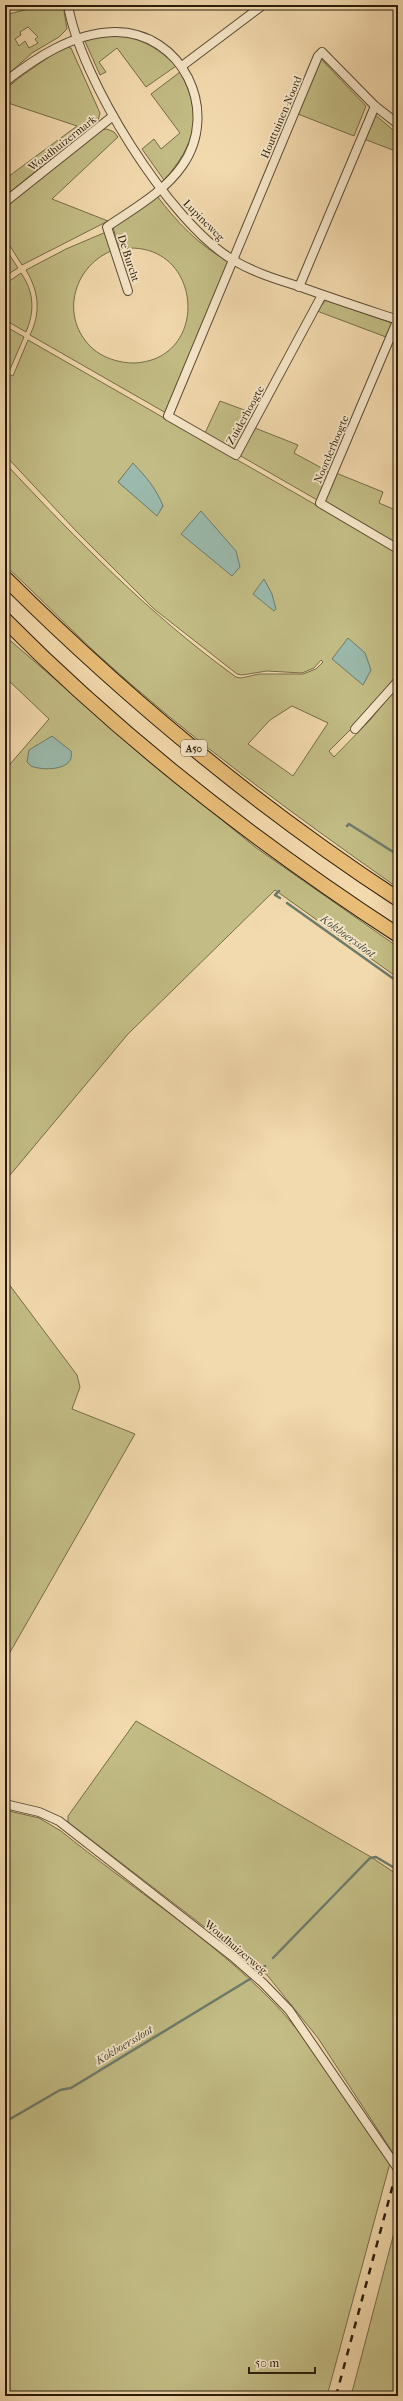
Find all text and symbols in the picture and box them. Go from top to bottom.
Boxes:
street label: Houttuinen-Noord [258,73,305,160]
street label: Woudhuizermark [25,113,99,175]
street label: Lupineweg [180,197,227,244]
street label: De Burcht [115,233,142,284]
street label: Zuiderhoogte [224,383,267,447]
street label: Noorderhoogte [311,413,352,485]
road number: A50 [181,740,207,756]
water label: Kokboerssloot [317,911,379,961]
street label: Woudhuizerweg [201,1917,270,1977]
water label: Kokboerssloot [92,2022,156,2068]
scale bar [249,2349,315,2375]
text: 50 m [255,2356,279,2370]

